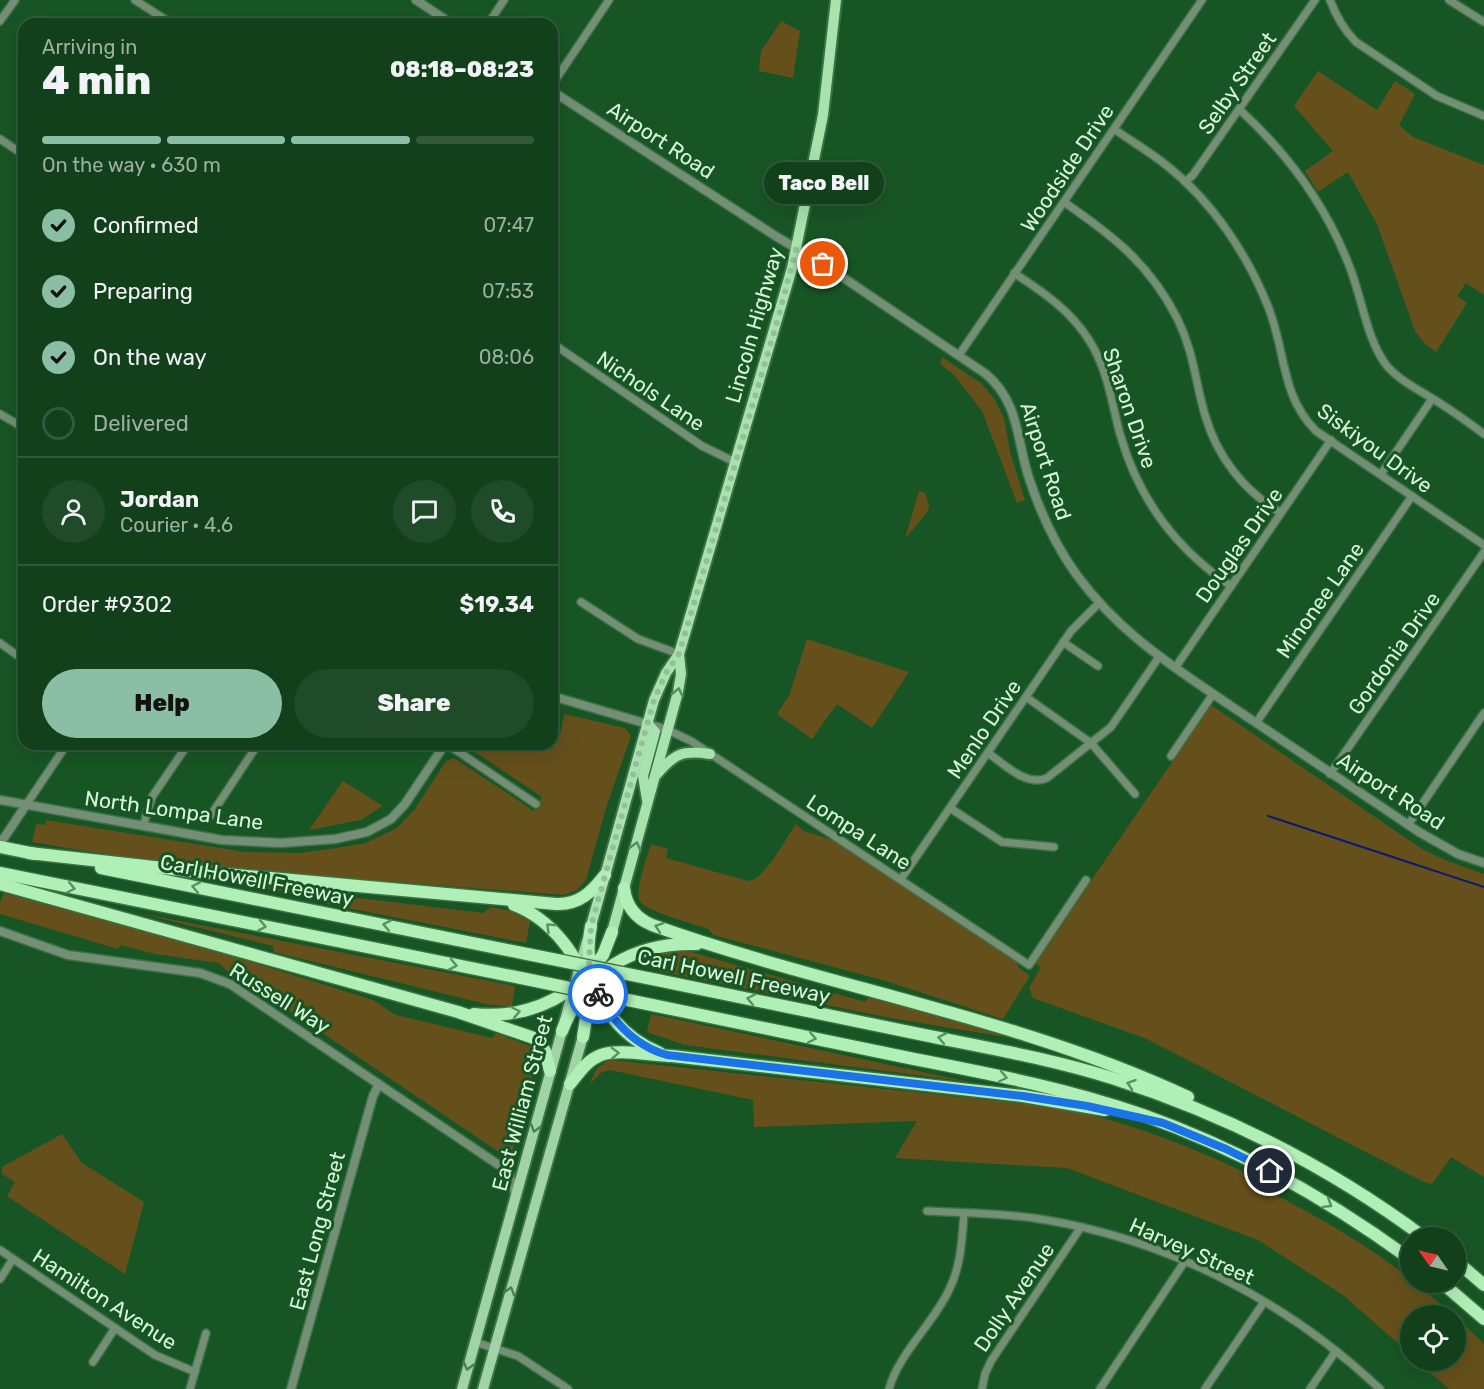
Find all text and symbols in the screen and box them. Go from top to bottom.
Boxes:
street label: Selby Street [1193,27,1281,139]
text: Arriving in [42,35,137,59]
text: 08:18–08:23 [390,56,534,83]
text: 4 min [42,58,151,104]
street label: Airport Road [603,96,719,184]
street label: Woodside Drive [1015,99,1119,237]
text: On the way · 630 m [42,153,221,177]
callout: Taco Bell [763,162,883,204]
text: Taco Bell [779,171,869,195]
icon: check [42,209,75,242]
text: Confirmed [93,212,199,239]
text: 07:47 [484,213,534,237]
pin [797,238,848,289]
street label: Lincoln Highway [720,244,788,406]
icon: bag [806,247,839,280]
icon: check [42,275,75,308]
text: Preparing [93,278,193,305]
text: 07:53 [482,279,534,303]
icon: check [42,341,75,374]
text: On the way [93,344,207,371]
text: 08:06 [479,345,534,369]
street label: Sharon Drive [1098,345,1162,471]
street label: Nichols Lane [592,346,710,436]
street label: Siskiyou Drive [1312,398,1438,498]
street label: Airport Road [1015,399,1077,523]
text: Delivered [93,410,189,437]
button: person [42,480,105,543]
button: chat [393,480,456,543]
button: phone [471,480,534,543]
street label: Douglas Drive [1190,483,1288,607]
text: Jordan [120,486,199,513]
text: Courier · 4.6 [120,513,233,537]
street label: Minonee Lane [1271,537,1369,663]
street label: Gordonia Drive [1343,587,1445,719]
text: Order #9302 [42,591,172,618]
text: $19.34 [460,591,534,618]
button: Help [42,669,282,738]
button: Share [294,669,534,738]
street label: Menlo Drive [942,675,1026,783]
one-way arrow [671,688,684,698]
street label: Airport Road [1333,747,1449,835]
street label: North Lompa Lane [83,785,265,835]
street label: Lompa Lane [802,789,916,875]
one-way arrow [629,841,641,851]
street label: Carl Howell Freeway [158,849,356,911]
one-way arrow [66,881,76,894]
one-way arrow [191,881,201,894]
one-way arrow [257,919,267,932]
one-way arrow [382,920,392,933]
one-way arrow [654,922,665,935]
one-way arrow [546,923,556,934]
street label: Carl Howell Freeway [635,943,833,1009]
street label: Russell Way [225,957,335,1039]
one-way arrow [448,958,458,971]
courier [568,964,628,1024]
icon: bike [582,978,615,1011]
one-way arrow [746,993,756,1006]
one-way arrow [511,1006,521,1019]
street label: East William Street [486,1012,558,1194]
one-way arrow [807,1031,817,1044]
one-way arrow [937,1032,947,1045]
one-way arrow [611,1047,620,1060]
one-way arrow [998,1069,1008,1082]
one-way arrow [1126,1079,1137,1092]
one-way arrow [529,1123,542,1133]
pin [1244,1145,1295,1196]
street label: East Long Street [284,1149,350,1313]
icon: home [1253,1154,1286,1187]
one-way arrow [1322,1197,1332,1209]
street label: Harvey Street [1126,1212,1258,1290]
north arrow [1400,1227,1466,1293]
map controls [1400,1227,1466,1371]
street label: Dolly Avenue [968,1238,1060,1356]
street label: Hamilton Avenue [28,1243,182,1355]
one-way arrow [503,1286,515,1297]
button: locate [1400,1305,1466,1371]
one-way arrow [463,1360,476,1370]

